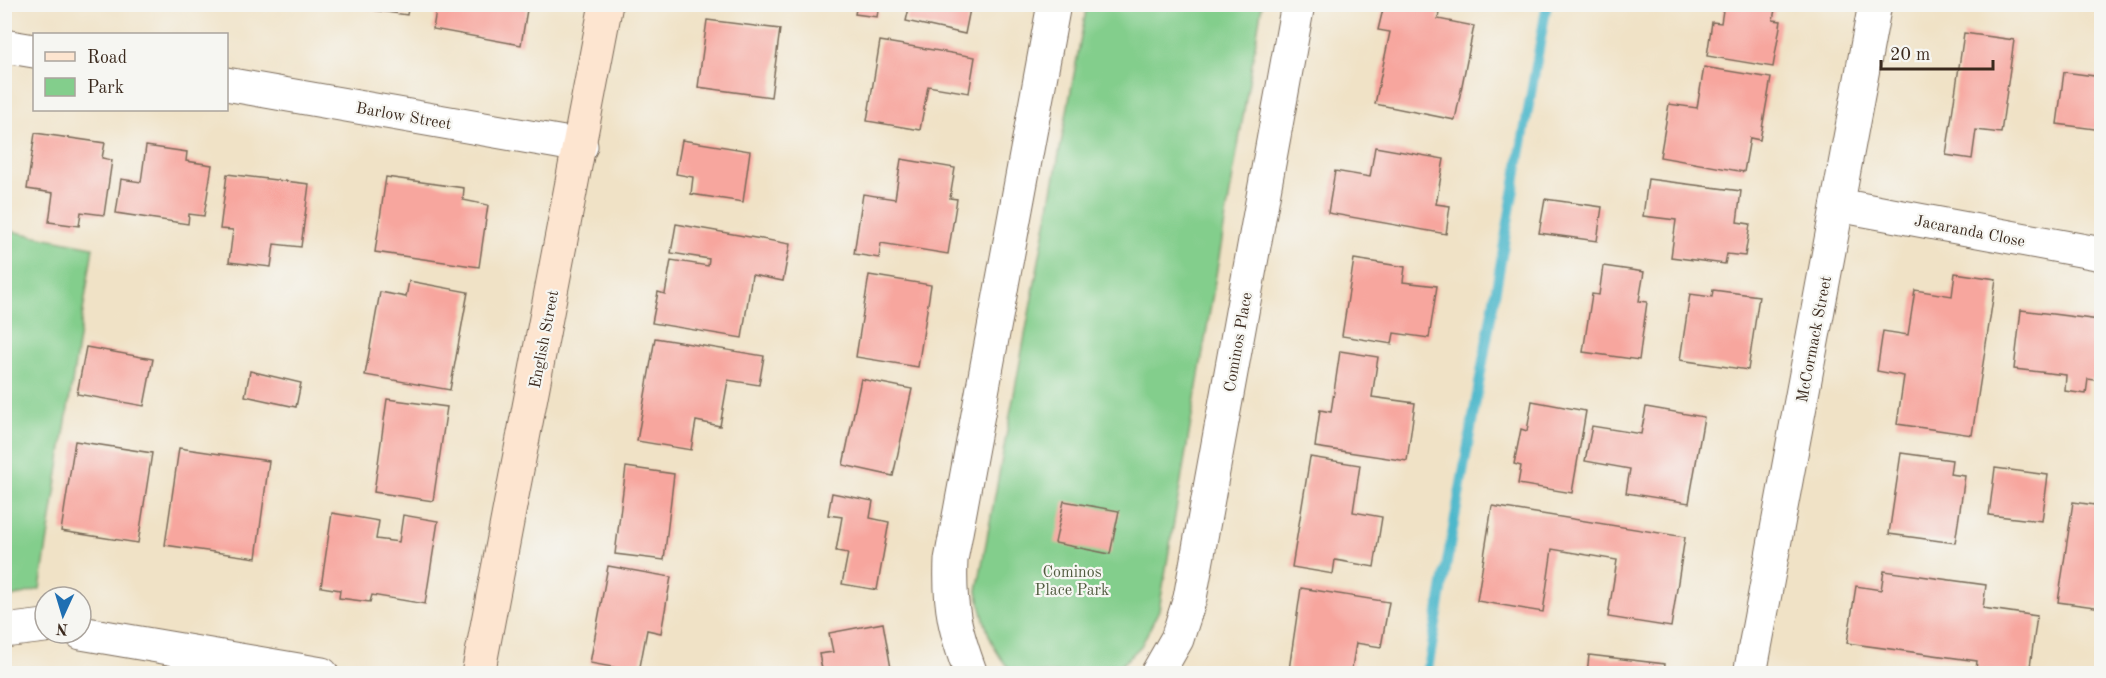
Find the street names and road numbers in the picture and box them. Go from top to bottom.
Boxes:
street label: Barlow Street [355,101,453,133]
street label: Jacaranda Close [1913,213,2026,251]
street label: McCormack Street [1795,274,1835,404]
street label: English Street [528,289,562,390]
street label: Cominos Place [1222,291,1256,394]

